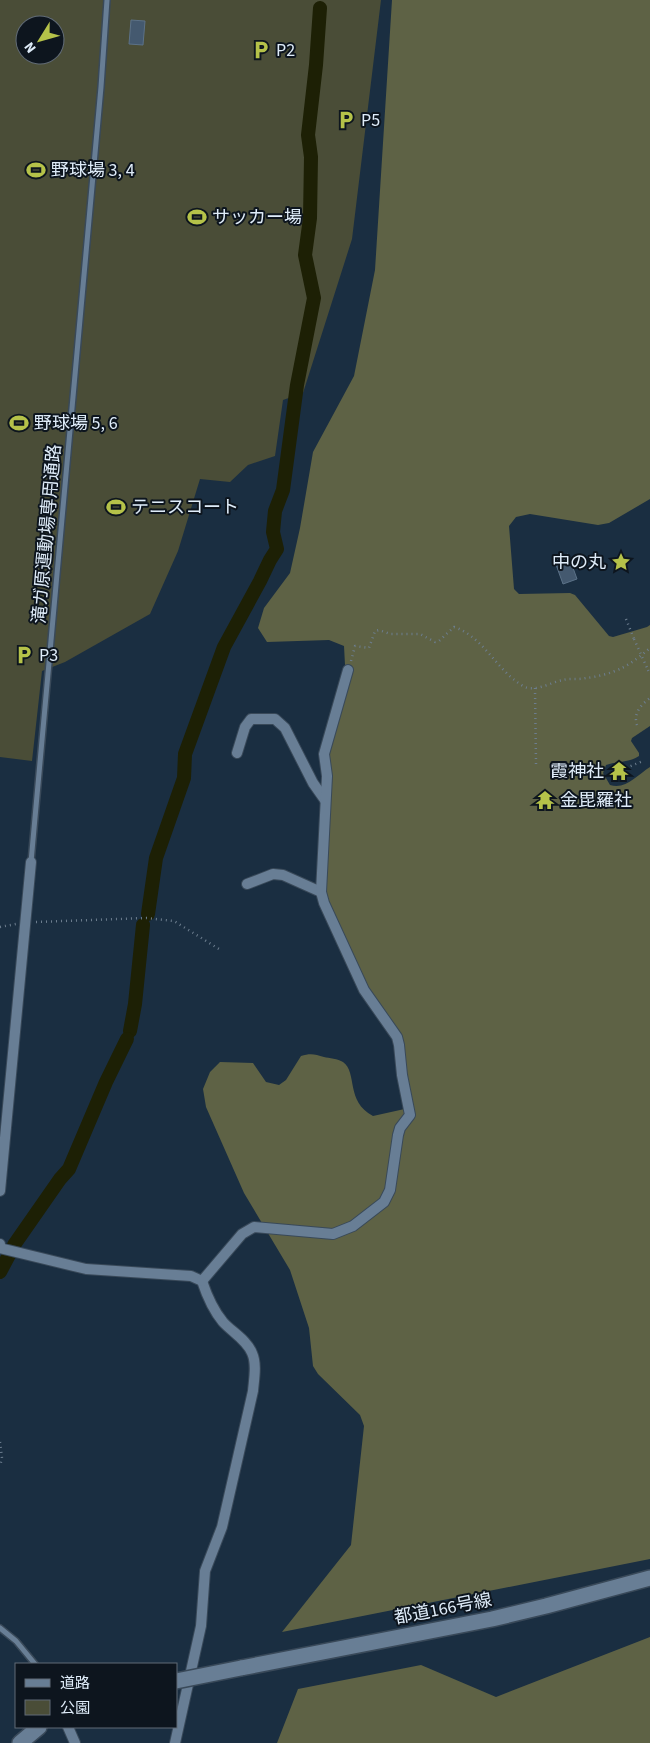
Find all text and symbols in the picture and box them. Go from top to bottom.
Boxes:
north arrow [15,15,65,65]
text: N [20,37,41,57]
place label: P2 [276,38,295,63]
parking icon: P2 [250,39,272,61]
place label: P5 [361,108,380,133]
parking icon: P5 [335,109,357,131]
place label: 野球場 3, 4 [51,158,135,183]
sports icon: 野球場 3, 4 [25,159,47,181]
place label: サッカー場 [212,205,302,230]
sports icon: サッカー場 [186,206,208,228]
place label: 野球場 5, 6 [34,411,118,436]
sports icon: 野球場 5, 6 [8,412,30,434]
street label: 滝ガ原運動場専用通路 [27,443,67,625]
place label: テニスコート [131,495,239,520]
sports icon: テニスコート [105,496,127,518]
place label: 中の丸 [552,550,606,575]
place icon: 中の丸 [610,551,632,573]
place label: P3 [39,643,58,668]
parking icon: P3 [13,644,35,666]
place label: 霞神社 [550,759,604,784]
temple icon: 霞神社 [608,760,630,782]
place label: 金毘羅社 [560,788,632,813]
temple icon: 金毘羅社 [534,789,556,811]
street label: 都道166号線 [392,1587,494,1631]
legend [15,1663,178,1728]
text: 道路 [60,1673,90,1694]
text: 公園 [60,1698,90,1719]

